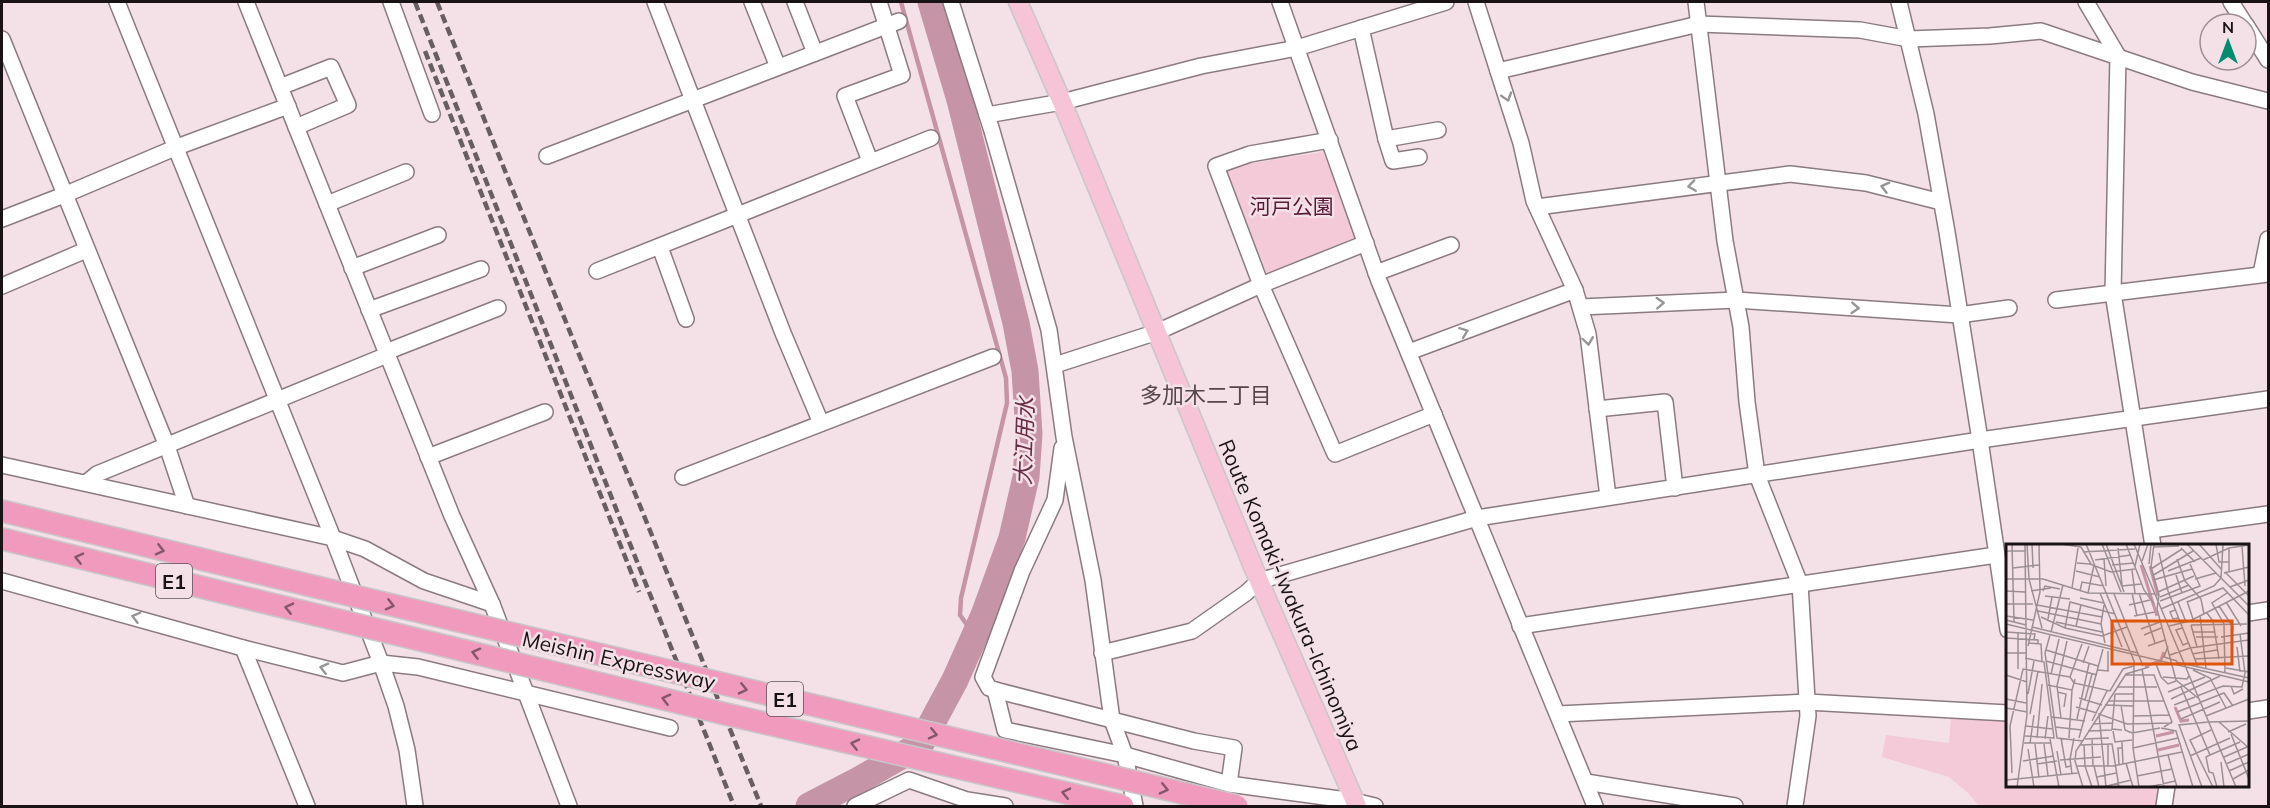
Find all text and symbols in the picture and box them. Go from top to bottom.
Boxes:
north arrow [2198,12,2258,72]
text: N [2222,17,2234,37]
one-way arrow [1500,91,1512,102]
one-way arrow [1687,179,1696,191]
one-way arrow [1880,182,1890,195]
park label: 河戸公園 [1250,193,1334,219]
one-way arrow [1656,297,1665,310]
one-way arrow [1850,301,1859,314]
one-way arrow [1457,327,1468,339]
one-way arrow [1582,336,1594,345]
district label: 多加木二丁目 [1140,381,1272,409]
water label: 大江用水 [1008,395,1040,485]
street label: Route Komaki-Iwakura-Ichinomiya [1213,435,1369,755]
one-way arrow [155,542,165,555]
inset map [2006,544,2249,787]
one-way arrow [74,552,84,565]
road number: E1 [156,564,192,598]
one-way arrow [385,597,395,610]
one-way arrow [284,603,294,616]
one-way arrow [131,612,141,625]
street label: Meishin Expressway [520,625,718,695]
one-way arrow [471,648,481,661]
one-way arrow [320,663,330,676]
one-way arrow [738,682,748,695]
road number: E1 [767,682,803,716]
one-way arrow [661,694,671,707]
one-way arrow [928,727,938,740]
one-way arrow [851,738,861,751]
one-way arrow [1158,782,1168,795]
one-way arrow [1061,787,1071,800]

